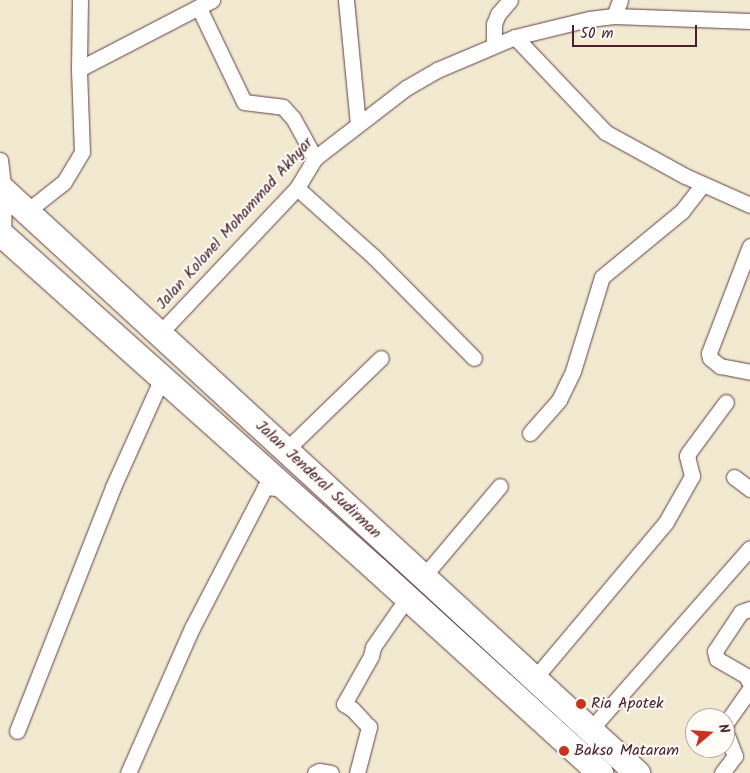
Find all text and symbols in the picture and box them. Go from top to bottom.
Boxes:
scale bar [575,15,700,47]
text: 50 m [580,22,614,46]
street label: Jalan Kolonel Mohammad Akhyar [153,134,317,314]
street label: Jalan Jenderal Sudirman [251,417,385,543]
place label: Ria Apotek [591,694,664,714]
marker: Ria Apotek [575,698,587,710]
north arrow [685,708,735,758]
text: N [711,721,735,736]
place label: Bakso Mataram [574,741,679,761]
marker: Bakso Mataram [558,745,570,757]

